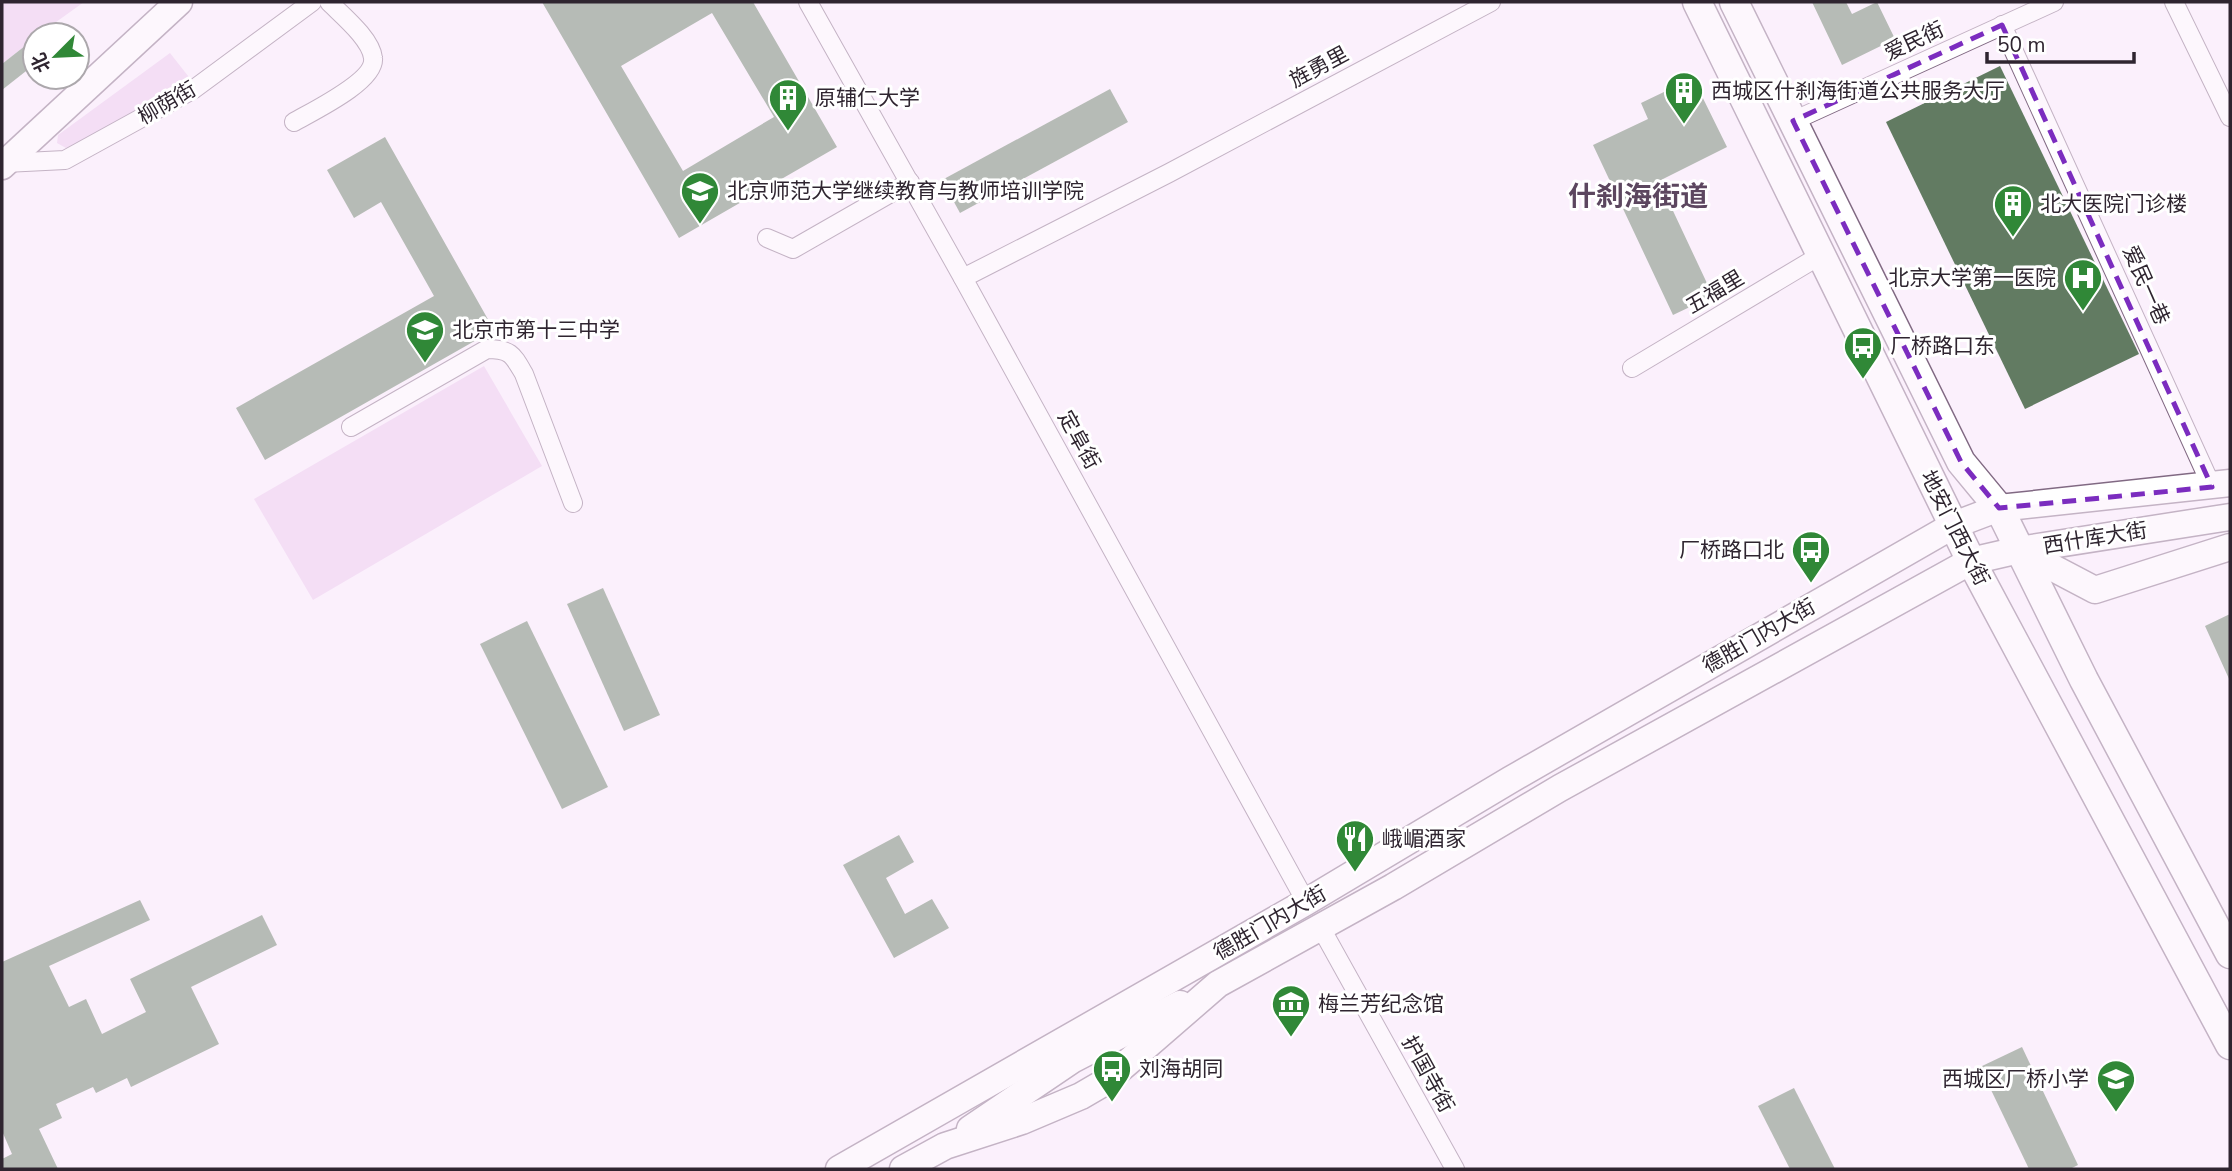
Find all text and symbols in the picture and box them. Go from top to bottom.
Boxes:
street label: 爱民街 [1880,15,1948,67]
north arrow [21,21,91,91]
scale bar [1987,21,2134,65]
text: 50 m [1997,31,2046,59]
street label: 旌勇里 [1285,40,1353,94]
text: 北 [26,49,57,76]
building icon: 西城区什刹海街道公共服务大厅 [1663,70,1705,125]
street label: 柳荫街 [133,75,201,131]
building icon: 原辅仁大学 [767,77,809,132]
place label: 西城区什刹海街道公共服务大厅 [1711,77,2005,105]
place label: 原辅仁大学 [815,84,920,112]
school or university icon: 北京师范大学继续教育与教师培训学院 [679,170,721,225]
place label: 北京师范大学继续教育与教师培训学院 [727,177,1084,205]
district label: 什刹海街道 [1568,178,1708,216]
building icon: 北大医院门诊楼 [1992,183,2034,238]
place label: 北大医院门诊楼 [2040,190,2187,218]
street label: 爱民一巷 [2116,241,2176,329]
hospital icon: 北京大学第一医院 [2062,257,2104,312]
street label: 五福里 [1681,264,1749,320]
place label: 北京大学第一医院 [1888,264,2056,292]
school or university icon: 北京市第十三中学 [404,309,446,364]
place label: 北京市第十三中学 [452,316,620,344]
bus stop icon: 厂桥路口东 [1842,325,1884,380]
place label: 厂桥路口东 [1890,332,1995,360]
street label: 定阜街 [1051,406,1107,474]
street label: 地安门西大街 [1914,466,1996,590]
street label: 西什库大街 [2041,516,2149,560]
bus stop icon: 厂桥路口北 [1790,529,1832,584]
place label: 厂桥路口北 [1679,536,1784,564]
street label: 德胜门内大街 [1697,592,1821,680]
restaurant icon: 峨嵋酒家 [1334,818,1376,873]
place label: 峨嵋酒家 [1382,825,1466,853]
street label: 德胜门内大街 [1208,879,1332,967]
museum icon: 梅兰芳纪念馆 [1270,983,1312,1038]
place label: 梅兰芳纪念馆 [1318,990,1444,1018]
street label: 护国寺街 [1395,1030,1461,1118]
bus stop icon: 刘海胡同 [1091,1048,1133,1103]
place label: 刘海胡同 [1139,1055,1223,1083]
school or university icon: 西城区厂桥小学 [2095,1058,2137,1113]
place label: 西城区厂桥小学 [1942,1065,2089,1093]

